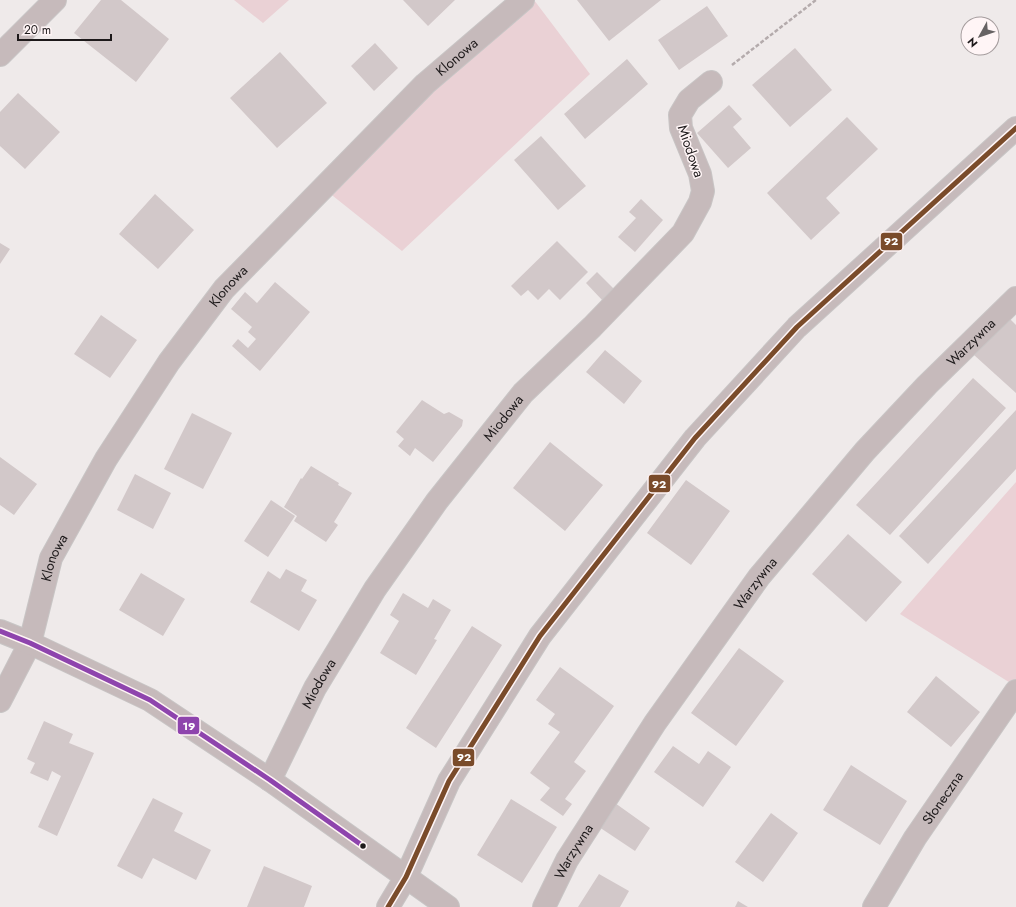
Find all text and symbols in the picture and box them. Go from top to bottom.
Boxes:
scale bar [18,16,111,42]
north arrow [960,16,1000,56]
text: 20 m [24,21,51,39]
street label: Klonowa [431,33,482,81]
text: N [963,34,981,51]
street label: Miodowa [673,122,709,180]
line badge: 92 [880,232,903,251]
text: 92 [884,233,898,249]
street label: Klonowa [204,261,252,311]
street label: Warzywna [942,314,1000,371]
street label: Miodowa [478,390,528,445]
line badge: 92 [648,474,671,493]
text: 92 [652,476,666,492]
street label: Klonowa [36,530,72,583]
street label: Warzywna [729,553,782,614]
street label: Miodowa [297,655,341,712]
line badge: 19 [177,716,200,735]
text: 19 [183,718,195,734]
line badge: 92 [452,748,475,767]
text: 92 [457,749,471,765]
street label: Słoneczna [917,767,968,828]
street label: Warzywna [549,820,598,882]
unlabelled marker [358,841,368,851]

